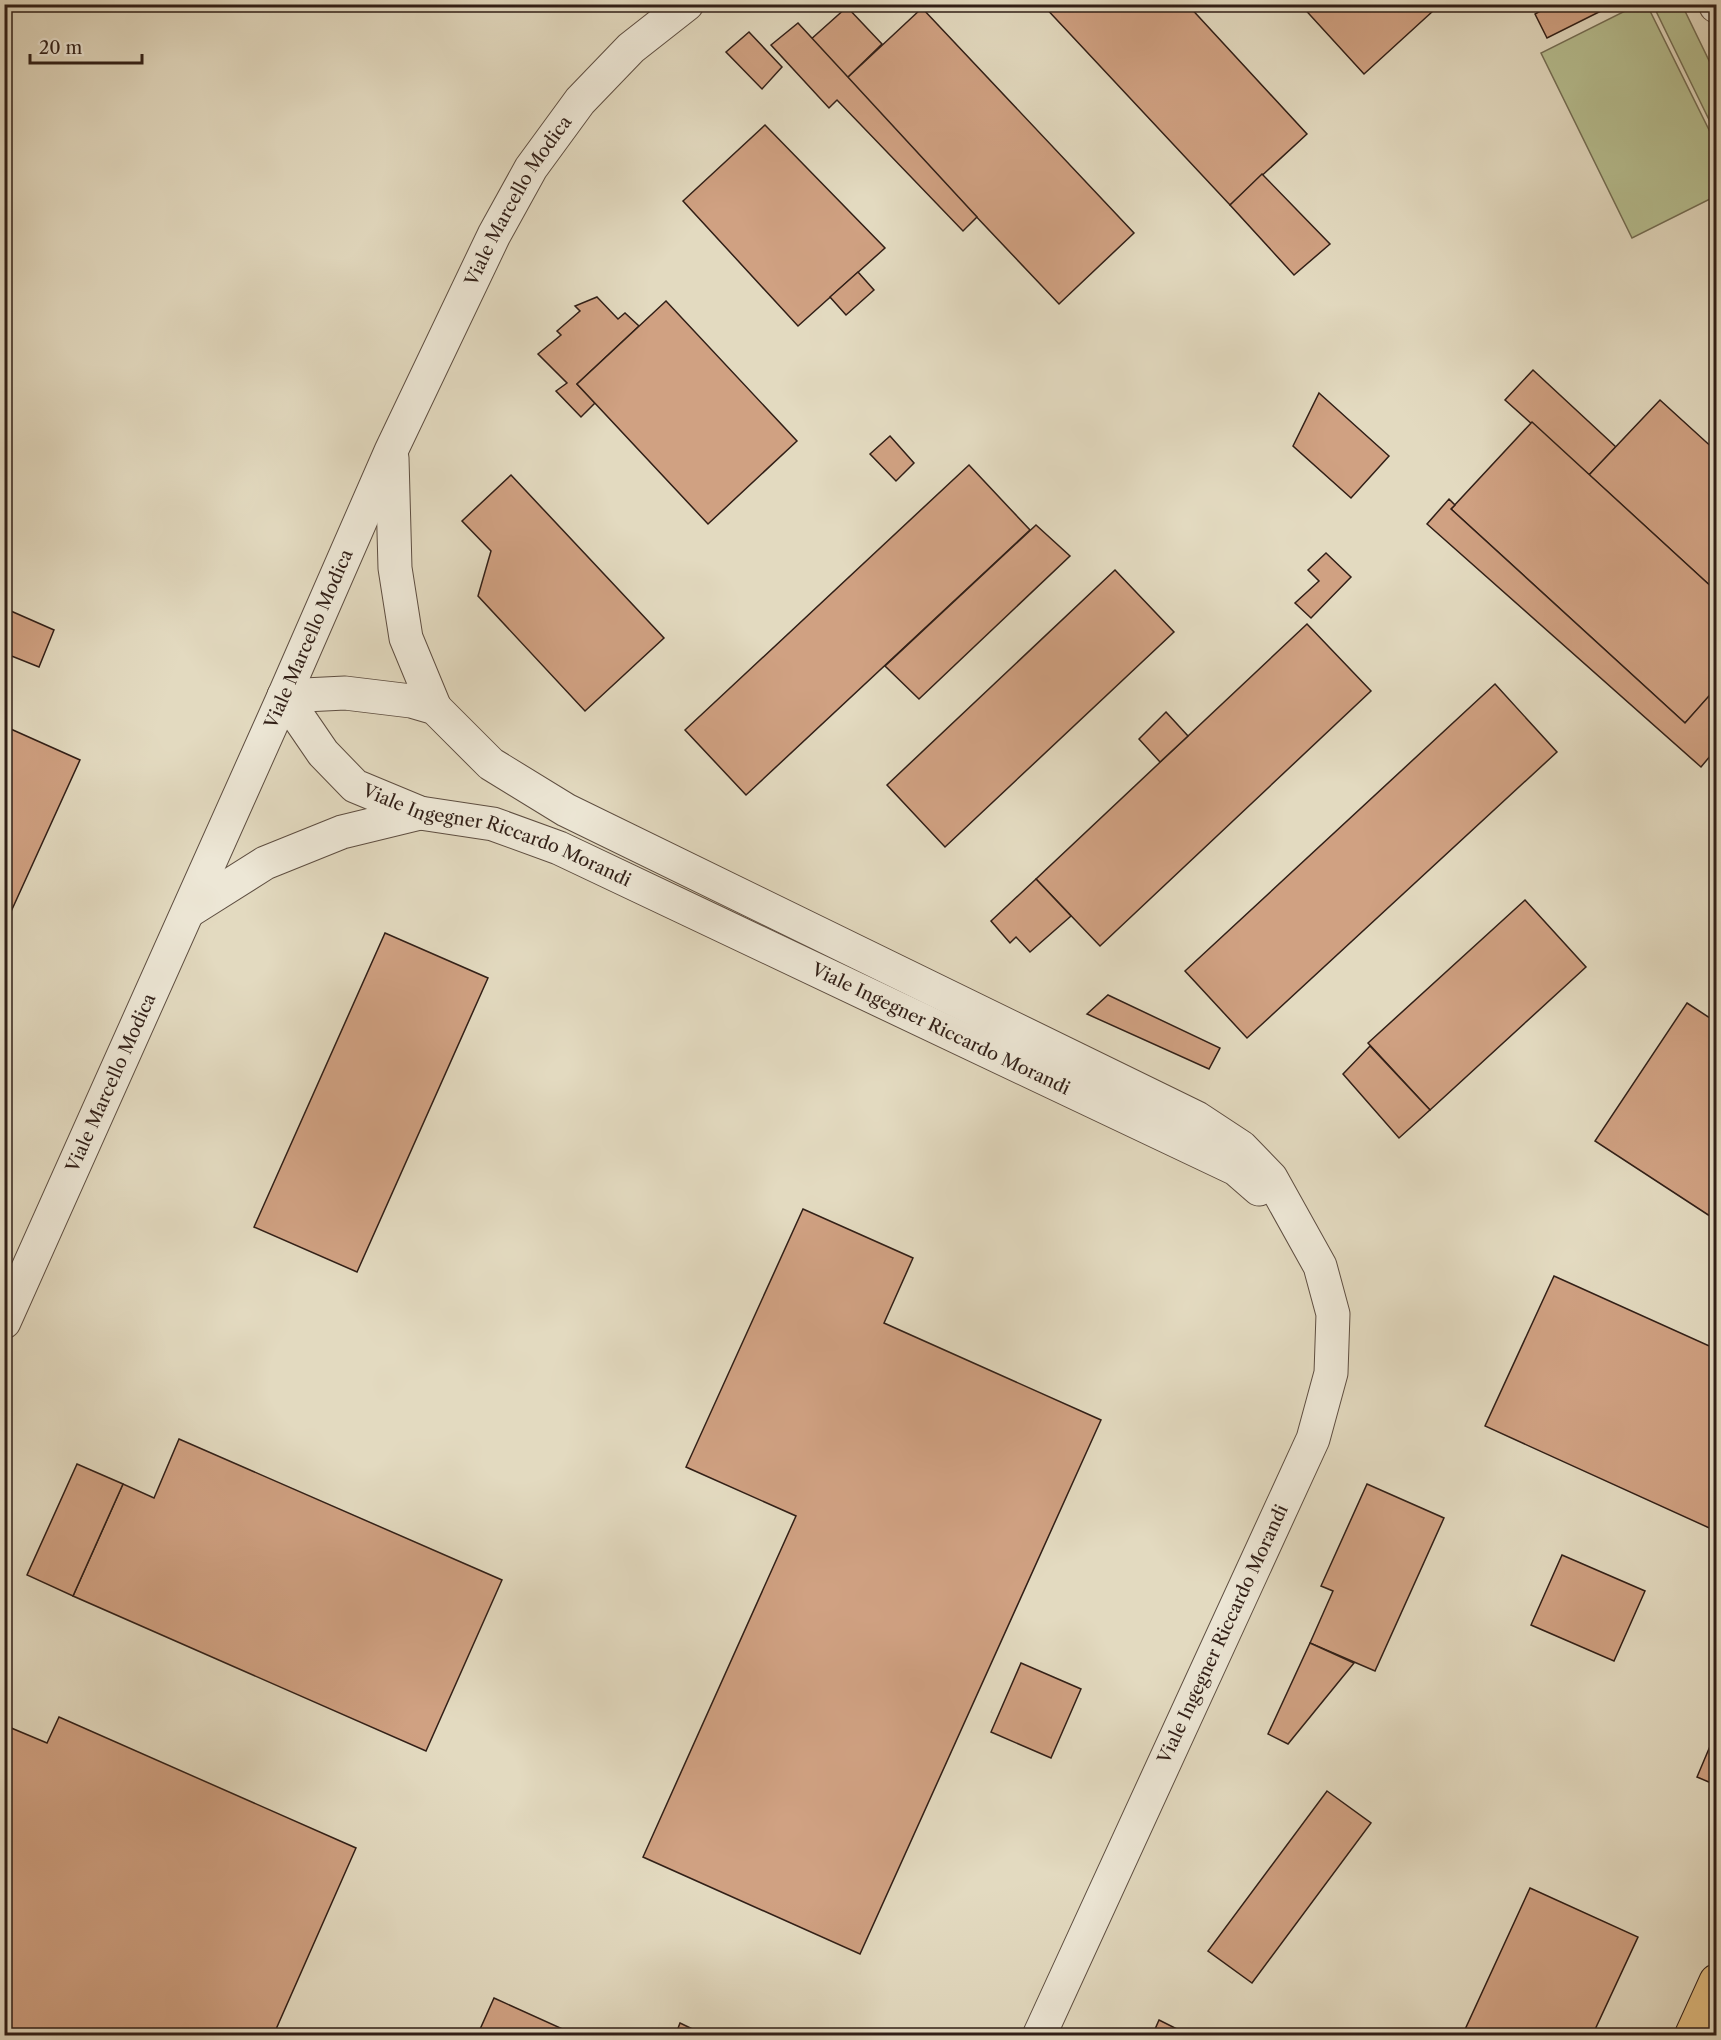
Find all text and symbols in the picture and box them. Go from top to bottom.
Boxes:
scale bar [30,27,142,65]
text: 20 m [39,37,83,59]
street label: Viale Marcello Modica [460,111,577,290]
street label: Viale Marcello Modica [259,545,358,733]
street label: Viale Ingegner Riccardo Morandi [358,779,635,892]
street label: Viale Ingegner Riccardo Morandi [807,958,1074,1100]
street label: Viale Marcello Modica [61,990,161,1177]
street label: Viale Ingegner Riccardo Morandi [1153,1501,1293,1768]

